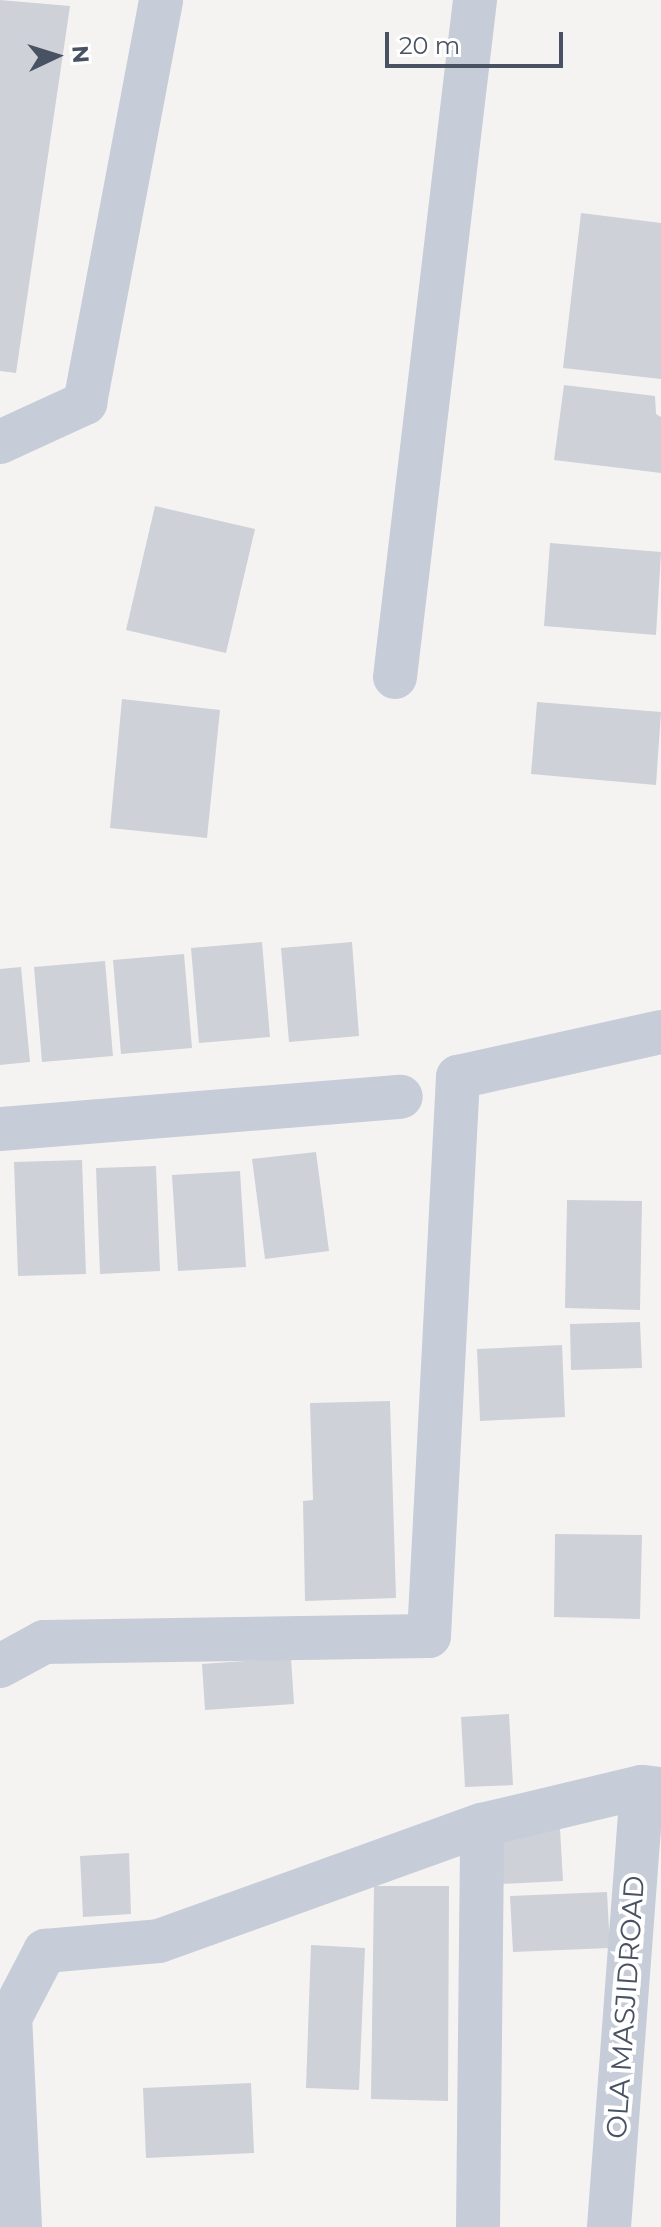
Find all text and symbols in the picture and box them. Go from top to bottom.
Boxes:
north arrow [16,16,96,96]
scale bar [389,16,567,66]
text: 20 m [399,31,460,60]
text: N [66,44,95,64]
street label: OLA MASJIDROAD [599,1874,651,2140]

